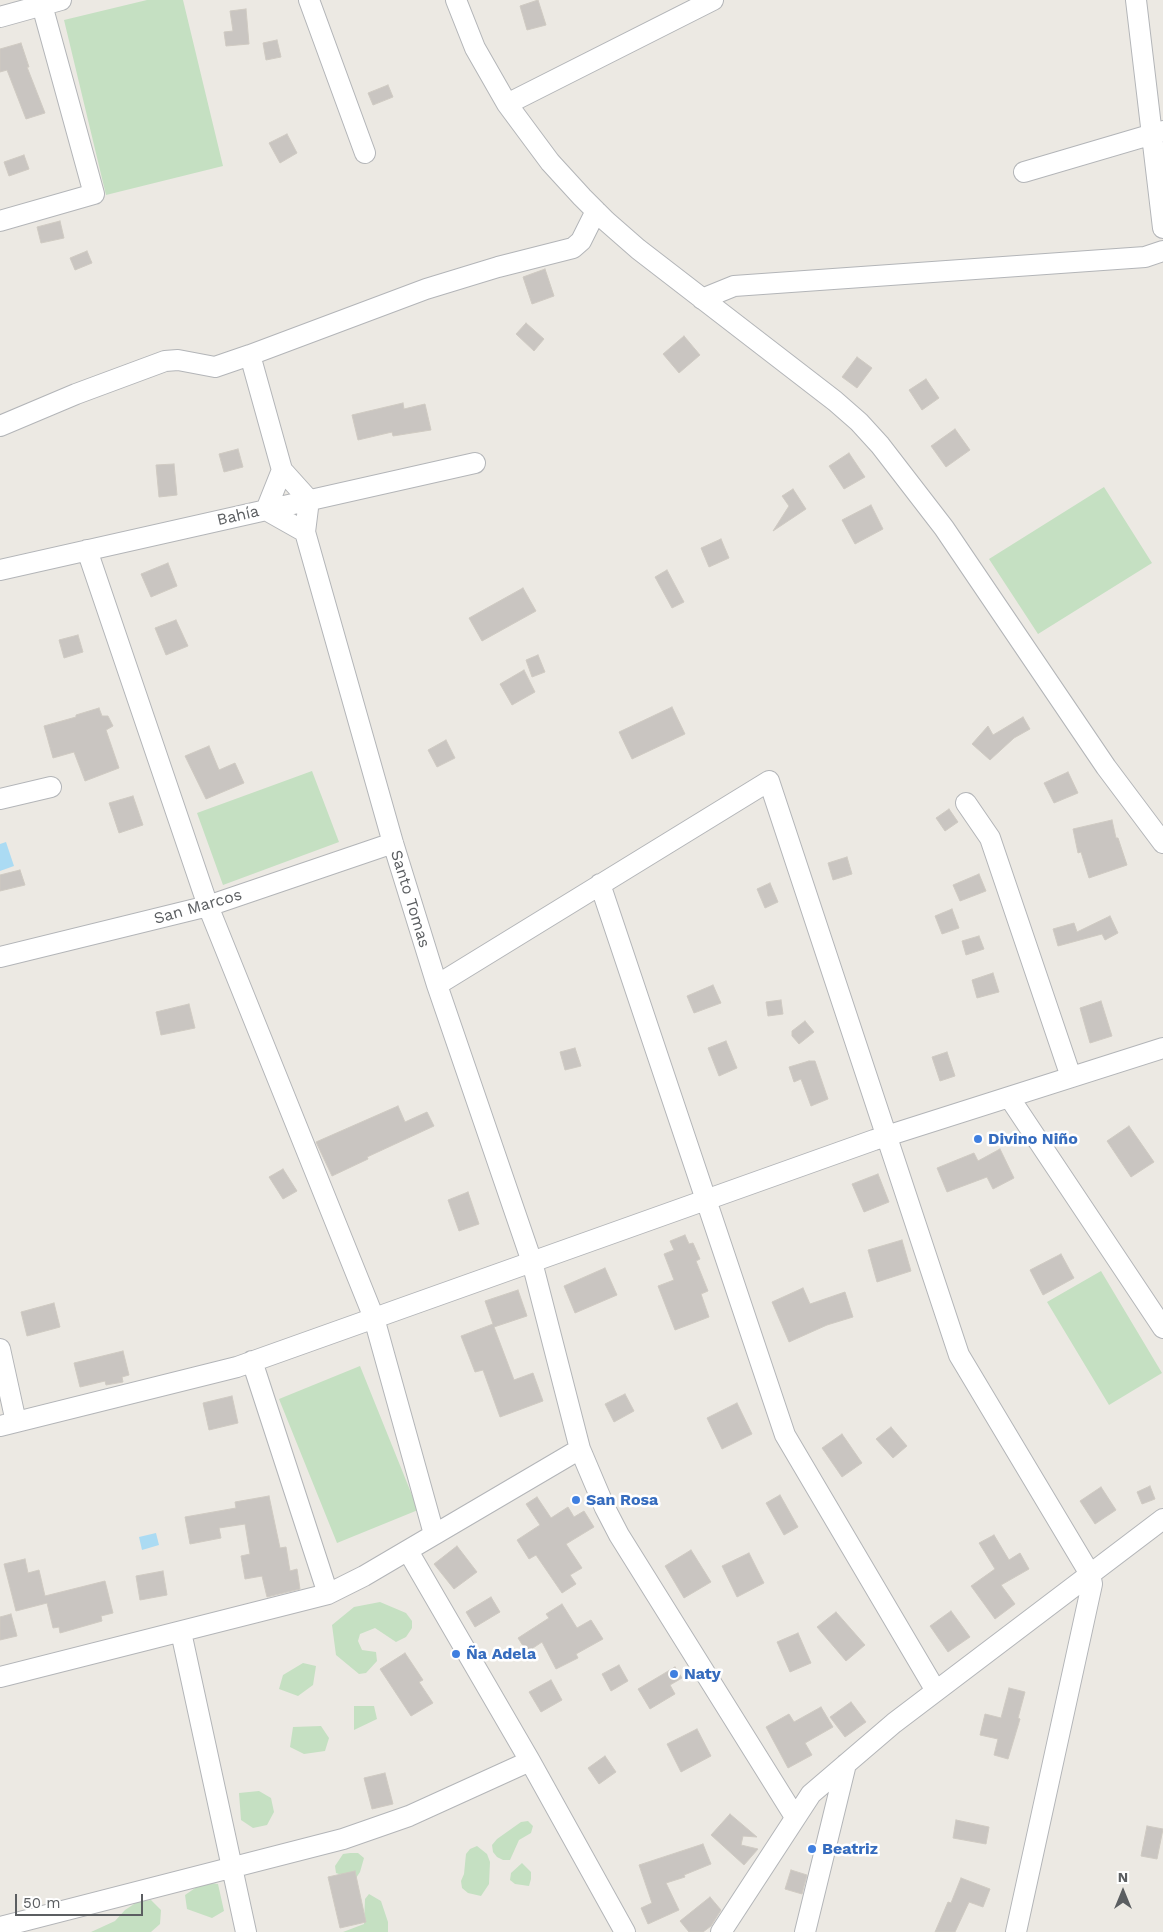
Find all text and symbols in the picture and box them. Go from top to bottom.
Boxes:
street label: Bahía [215,502,261,530]
street label: Santo Tomas [386,848,434,950]
street label: San Marcos [152,885,244,929]
place label: Divino Niño [988,1129,1078,1149]
marker: Divino Niño [972,1133,984,1145]
place label: San Rosa [586,1490,658,1510]
marker: San Rosa [570,1494,582,1506]
place label: Ña Adela [466,1644,536,1664]
marker: Ña Adela [450,1648,462,1660]
place label: Naty [684,1664,721,1684]
marker: Naty [668,1668,680,1680]
place label: Beatriz [822,1839,878,1859]
marker: Beatriz [806,1843,818,1855]
north arrow [1098,1867,1148,1917]
text: N [1118,1869,1128,1885]
scale bar [18,1884,145,1916]
text: 50 m [23,1894,60,1912]

